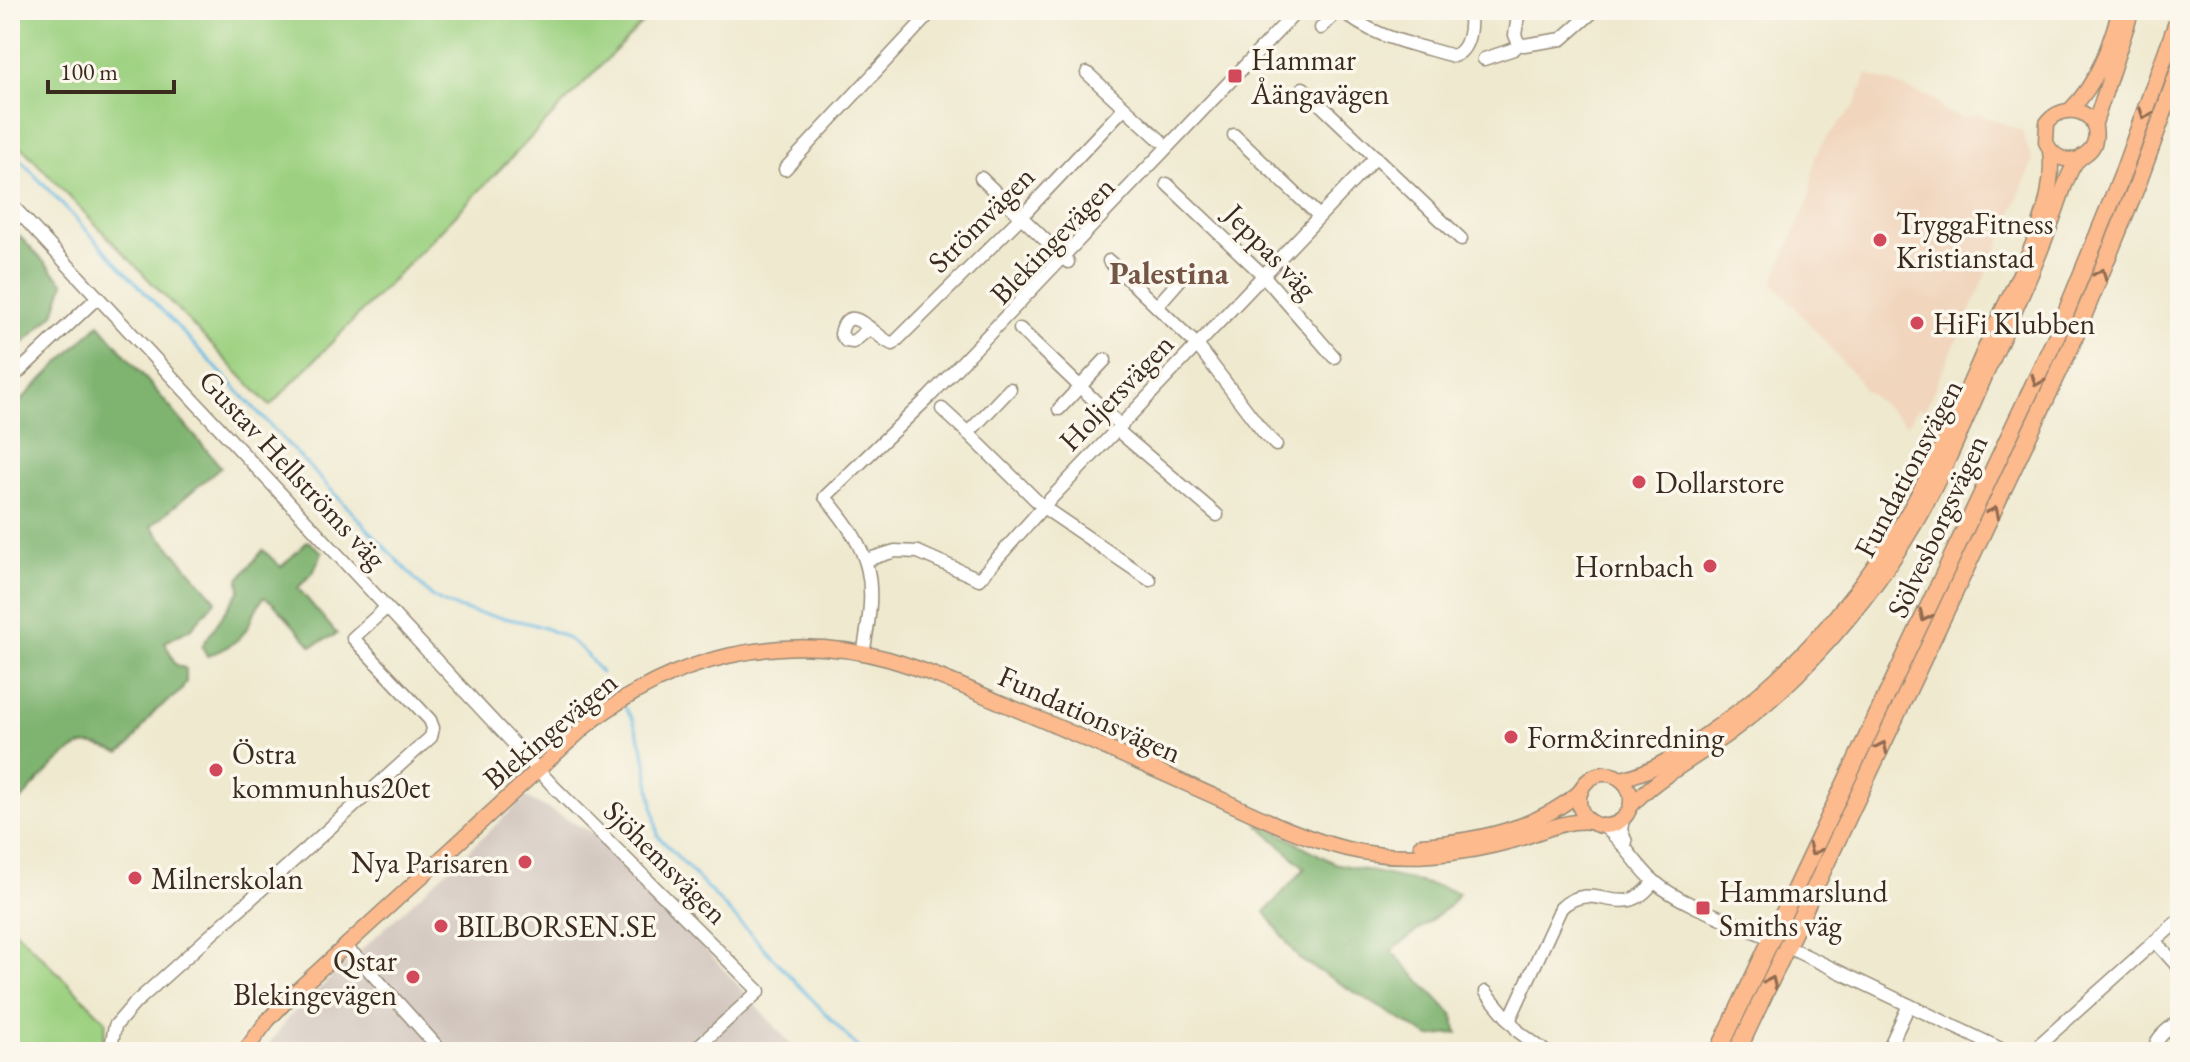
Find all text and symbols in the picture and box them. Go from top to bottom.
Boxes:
place label: Hammar Åängavägen [1250,40,1389,113]
scale bar [48,44,174,94]
text: 100 m [60,56,118,87]
marker: Hammar Åängavägen [1226,67,1244,85]
one-way arrow [2138,106,2155,120]
street label: Strömvägen [919,157,1043,281]
street label: Blekingevägen [981,167,1123,312]
street label: Jeppas väg [1214,193,1327,308]
place label: TryggaFitness Kristianstad [1896,204,2053,277]
marker: TryggaFitness Kristianstad [1871,231,1889,249]
district label: Palestina [1109,252,1230,294]
one-way arrow [2092,268,2108,282]
place label: HiFi Klubben [1933,304,2095,343]
marker: HiFi Klubben [1908,314,1926,332]
street label: Holjersvägen [1050,325,1182,459]
street label: Gustav Hellströms väg [191,361,396,577]
street label: Fundationsvägen [1845,372,1971,564]
one-way arrow [2030,372,2046,387]
street label: Sölvesborgsvägen [1878,428,1997,624]
place label: Dollarstore [1655,463,1784,502]
marker: Dollarstore [1630,473,1648,491]
one-way arrow [1984,505,2000,520]
place label: Hornbach [1575,547,1694,586]
marker: Hornbach [1701,557,1719,575]
one-way arrow [1919,607,1935,622]
street label: Fundationsvägen [992,656,1188,772]
street label: Blekingevägen [475,662,625,798]
place label: Form&inredning [1527,718,1725,757]
marker: Form&inredning [1502,728,1520,746]
place label: Östra kommunhus20et [232,734,431,807]
one-way arrow [1872,740,1888,755]
marker: Östra kommunhus20et [207,761,225,779]
street label: Sjöhemsvägen [595,791,737,933]
one-way arrow [1808,842,1824,857]
place label: Nya Parisaren [351,843,509,882]
marker: Nya Parisaren [516,853,534,871]
place label: Milnerskolan [151,859,303,898]
marker: Milnerskolan [126,869,144,887]
place label: Hammarslund Smiths väg [1719,872,1888,945]
marker: Hammarslund Smiths väg [1694,899,1712,917]
place label: BILBORSEN.SE [457,907,657,946]
marker: BILBORSEN.SE [432,917,450,935]
place label: Qstar Blekingevägen [233,941,397,1014]
marker: Qstar Blekingevägen [404,968,422,986]
one-way arrow [1761,975,1777,990]

